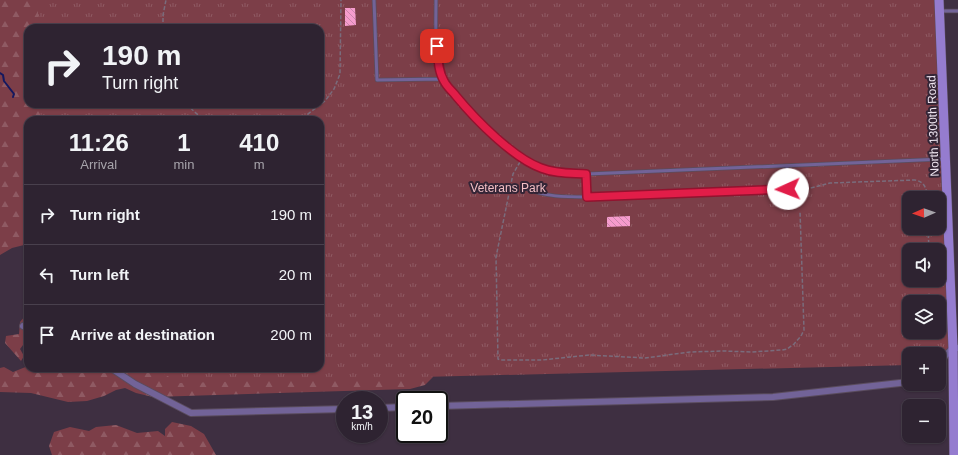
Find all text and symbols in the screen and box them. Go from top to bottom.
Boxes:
pin [420,29,454,63]
icon: arrive [426,35,448,57]
icon: right [36,40,88,92]
text: 190 m [102,40,181,71]
text: Turn right [102,73,178,93]
street label: North 1300th Road [924,75,942,177]
text: 11:26 [69,129,129,156]
text: 1 [177,129,191,156]
text: 410 [239,129,279,156]
text: Arrival [80,157,117,172]
text: min [174,157,194,172]
text: m [254,157,265,172]
position arrow [767,168,809,210]
park label: Veterans Park [470,181,547,195]
north arrow [902,191,946,235]
map controls [902,191,946,443]
icon: right [36,204,58,226]
text: Turn right [70,206,140,223]
text: 190 m [270,206,312,223]
button: sound [902,243,946,287]
icon: left [36,264,58,286]
text: Turn left [70,266,129,283]
text: 20 m [279,266,312,283]
button: layers [902,295,946,339]
icon: arrive [36,324,58,346]
text: Arrive at destination [70,326,215,343]
text: 200 m [270,326,312,343]
button: + [902,347,946,391]
speed limit sign: 20 [396,391,448,443]
button: − [902,399,946,443]
text: 13 [351,401,373,423]
text: km/h [351,421,373,432]

